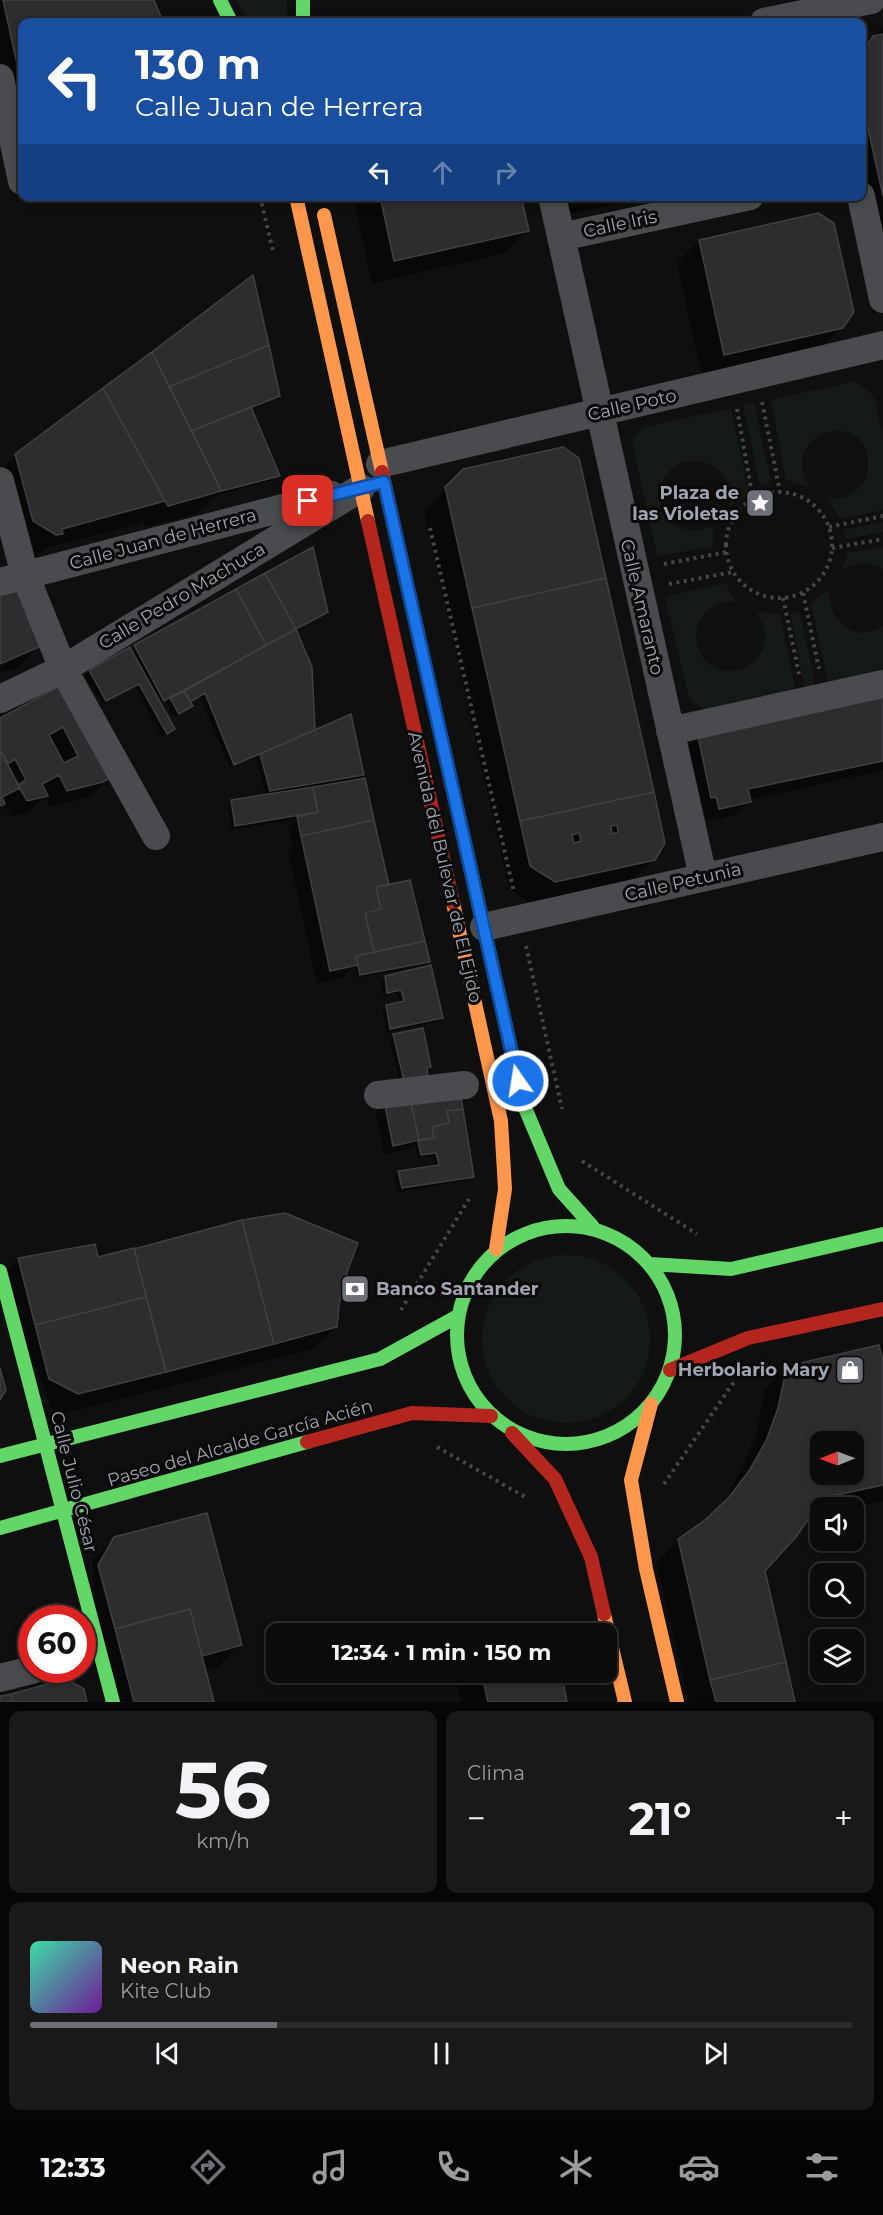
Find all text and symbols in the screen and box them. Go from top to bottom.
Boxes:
text: 130 m [135,38,261,90]
icon: left [36,42,114,120]
text: Calle Juan de Herrera [135,90,424,123]
icon: left [363,156,396,189]
icon: ahead [426,156,459,189]
icon: right [489,156,522,189]
street label: Calle Iris [581,205,659,243]
street label: Calle Poto [585,384,679,426]
pin [282,475,333,526]
place label: Plaza de las Violetas [632,482,739,525]
icon: arrive [291,484,324,517]
place icon: Plaza de las Violetas [744,487,776,519]
street label: Calle Juan de Herrera [67,503,259,575]
street label: Calle Amaranto [616,537,668,677]
street label: Calle Pedro Machuca [95,538,269,654]
street label: Avenida del Bulevar de El Ejido [403,729,487,1005]
street label: Calle Petunia [622,858,744,906]
position arrow [486,1049,550,1113]
bank icon: Banco Santander [339,1273,371,1305]
place label: Banco Santander [376,1278,539,1300]
shop icon: Herbolario Mary [834,1354,866,1386]
place label: Herbolario Mary [678,1359,829,1381]
street label: Paseo del Alcalde García Acién [105,1395,375,1491]
street label: Calle Julio César [46,1409,102,1555]
north arrow [810,1431,864,1485]
map controls [810,1431,864,1683]
button: sound [810,1497,864,1551]
button: search [810,1563,864,1617]
speed limit sign: 60 [18,1605,96,1683]
button: layers [810,1629,864,1683]
text: 12:34 · 1 min · 150 m [332,1639,551,1666]
text: 56 [175,1742,271,1838]
text: Clima [467,1761,525,1785]
text: 21° [628,1791,692,1846]
text: − [467,1798,486,1838]
text: + [834,1798,853,1838]
text: km/h [196,1829,250,1853]
text: Neon Rain [120,1952,239,1979]
text: Kite Club [120,1979,211,2003]
icon: previous [151,2037,184,2070]
icon: pause [425,2037,458,2070]
icon: next [699,2037,732,2070]
icon: directions [187,2146,229,2188]
icon: music [309,2146,351,2188]
icon: phone [432,2146,474,2188]
icon: climate [555,2146,597,2188]
icon: car [678,2146,720,2188]
icon: filters [801,2146,843,2188]
text: 12:33 [40,2151,106,2184]

